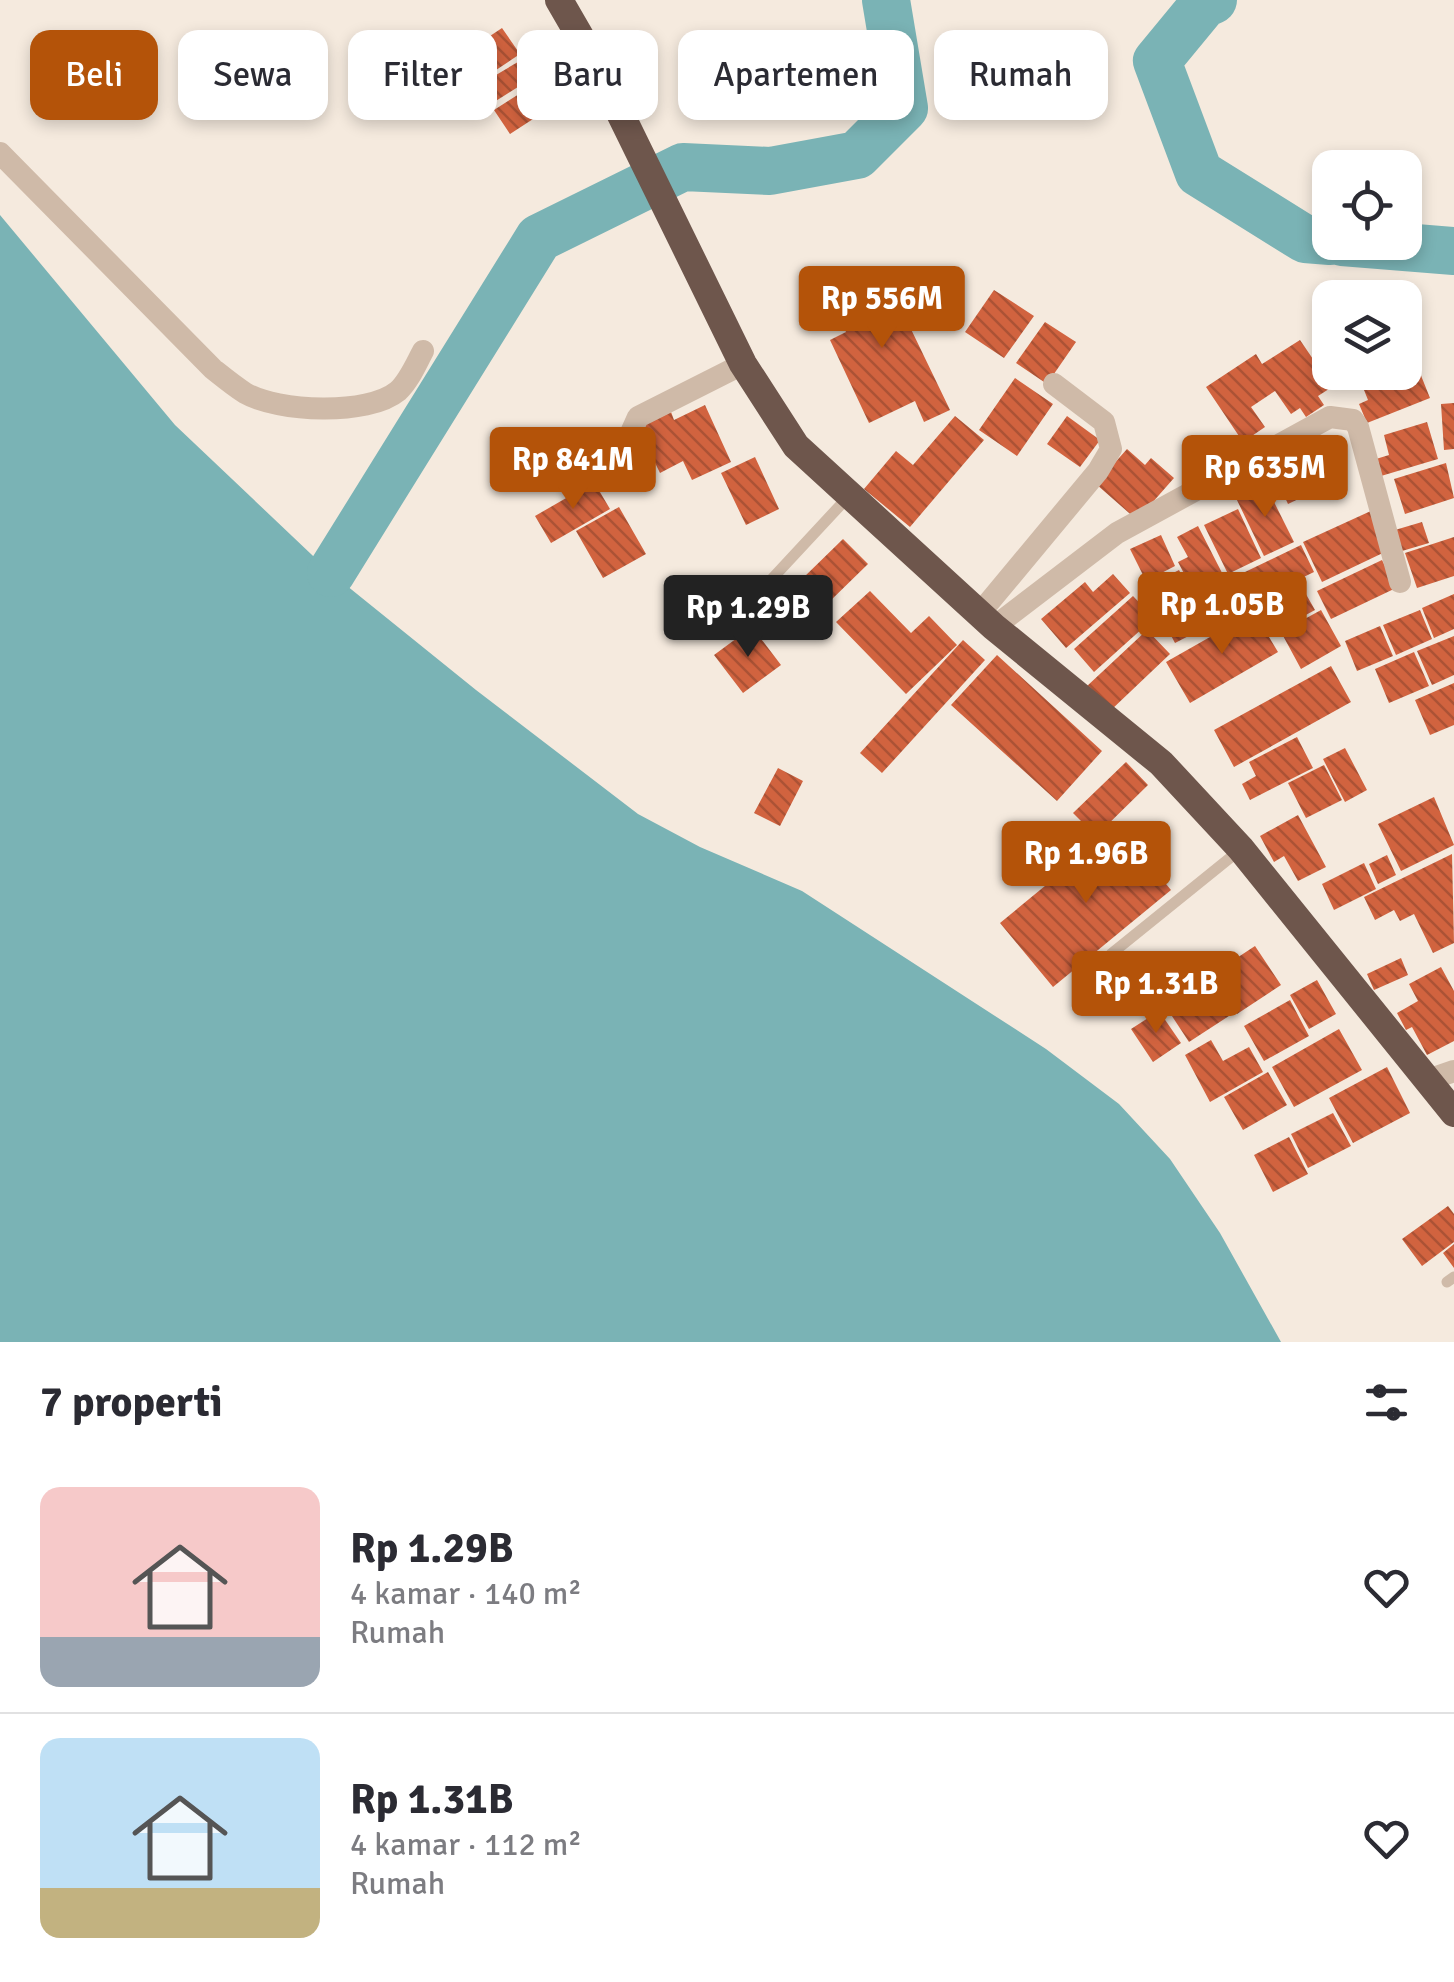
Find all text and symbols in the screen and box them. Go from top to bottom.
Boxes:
chip: Beli [30,30,158,120]
chip: Sewa [178,30,328,120]
chip: Filter [348,30,497,120]
chip: Baru [517,30,658,120]
chip: Apartemen [678,30,914,120]
chip: Rumah [934,30,1108,120]
map controls [1312,150,1422,390]
button: locate [1312,150,1422,260]
pin: Rp 556M [790,266,974,351]
text: Rp 556M [821,279,943,318]
button: layers [1312,280,1422,390]
pin: Rp 841M [481,427,665,512]
pin: Rp 635M [1173,435,1357,520]
text: Rp 841M [512,440,634,479]
text: Rp 635M [1204,448,1326,487]
pin: Rp 1.05B [1119,572,1325,657]
pin: Rp 1.29B [645,575,851,660]
text: Rp 1.05B [1160,585,1284,624]
text: Rp 1.29B [686,588,810,627]
pin: Rp 1.96B [983,821,1189,906]
text: Rp 1.96B [1024,834,1148,873]
pin: Rp 1.31B [1053,951,1259,1036]
text: Rp 1.31B [1094,964,1218,1003]
icon: filters [1359,1375,1414,1430]
text: 7 properti [40,1377,223,1428]
text: Rp 1.29B [350,1523,514,1574]
icon: home [120,1527,240,1647]
icon: heart [1359,1560,1414,1615]
text: 4 kamar · 140 m² [350,1574,582,1613]
text: Rumah [350,1613,445,1652]
text: Rp 1.31B [350,1774,514,1825]
icon: home [120,1778,240,1898]
icon: heart [1359,1811,1414,1866]
text: 4 kamar · 112 m² [350,1825,582,1864]
text: Rumah [350,1864,445,1903]

